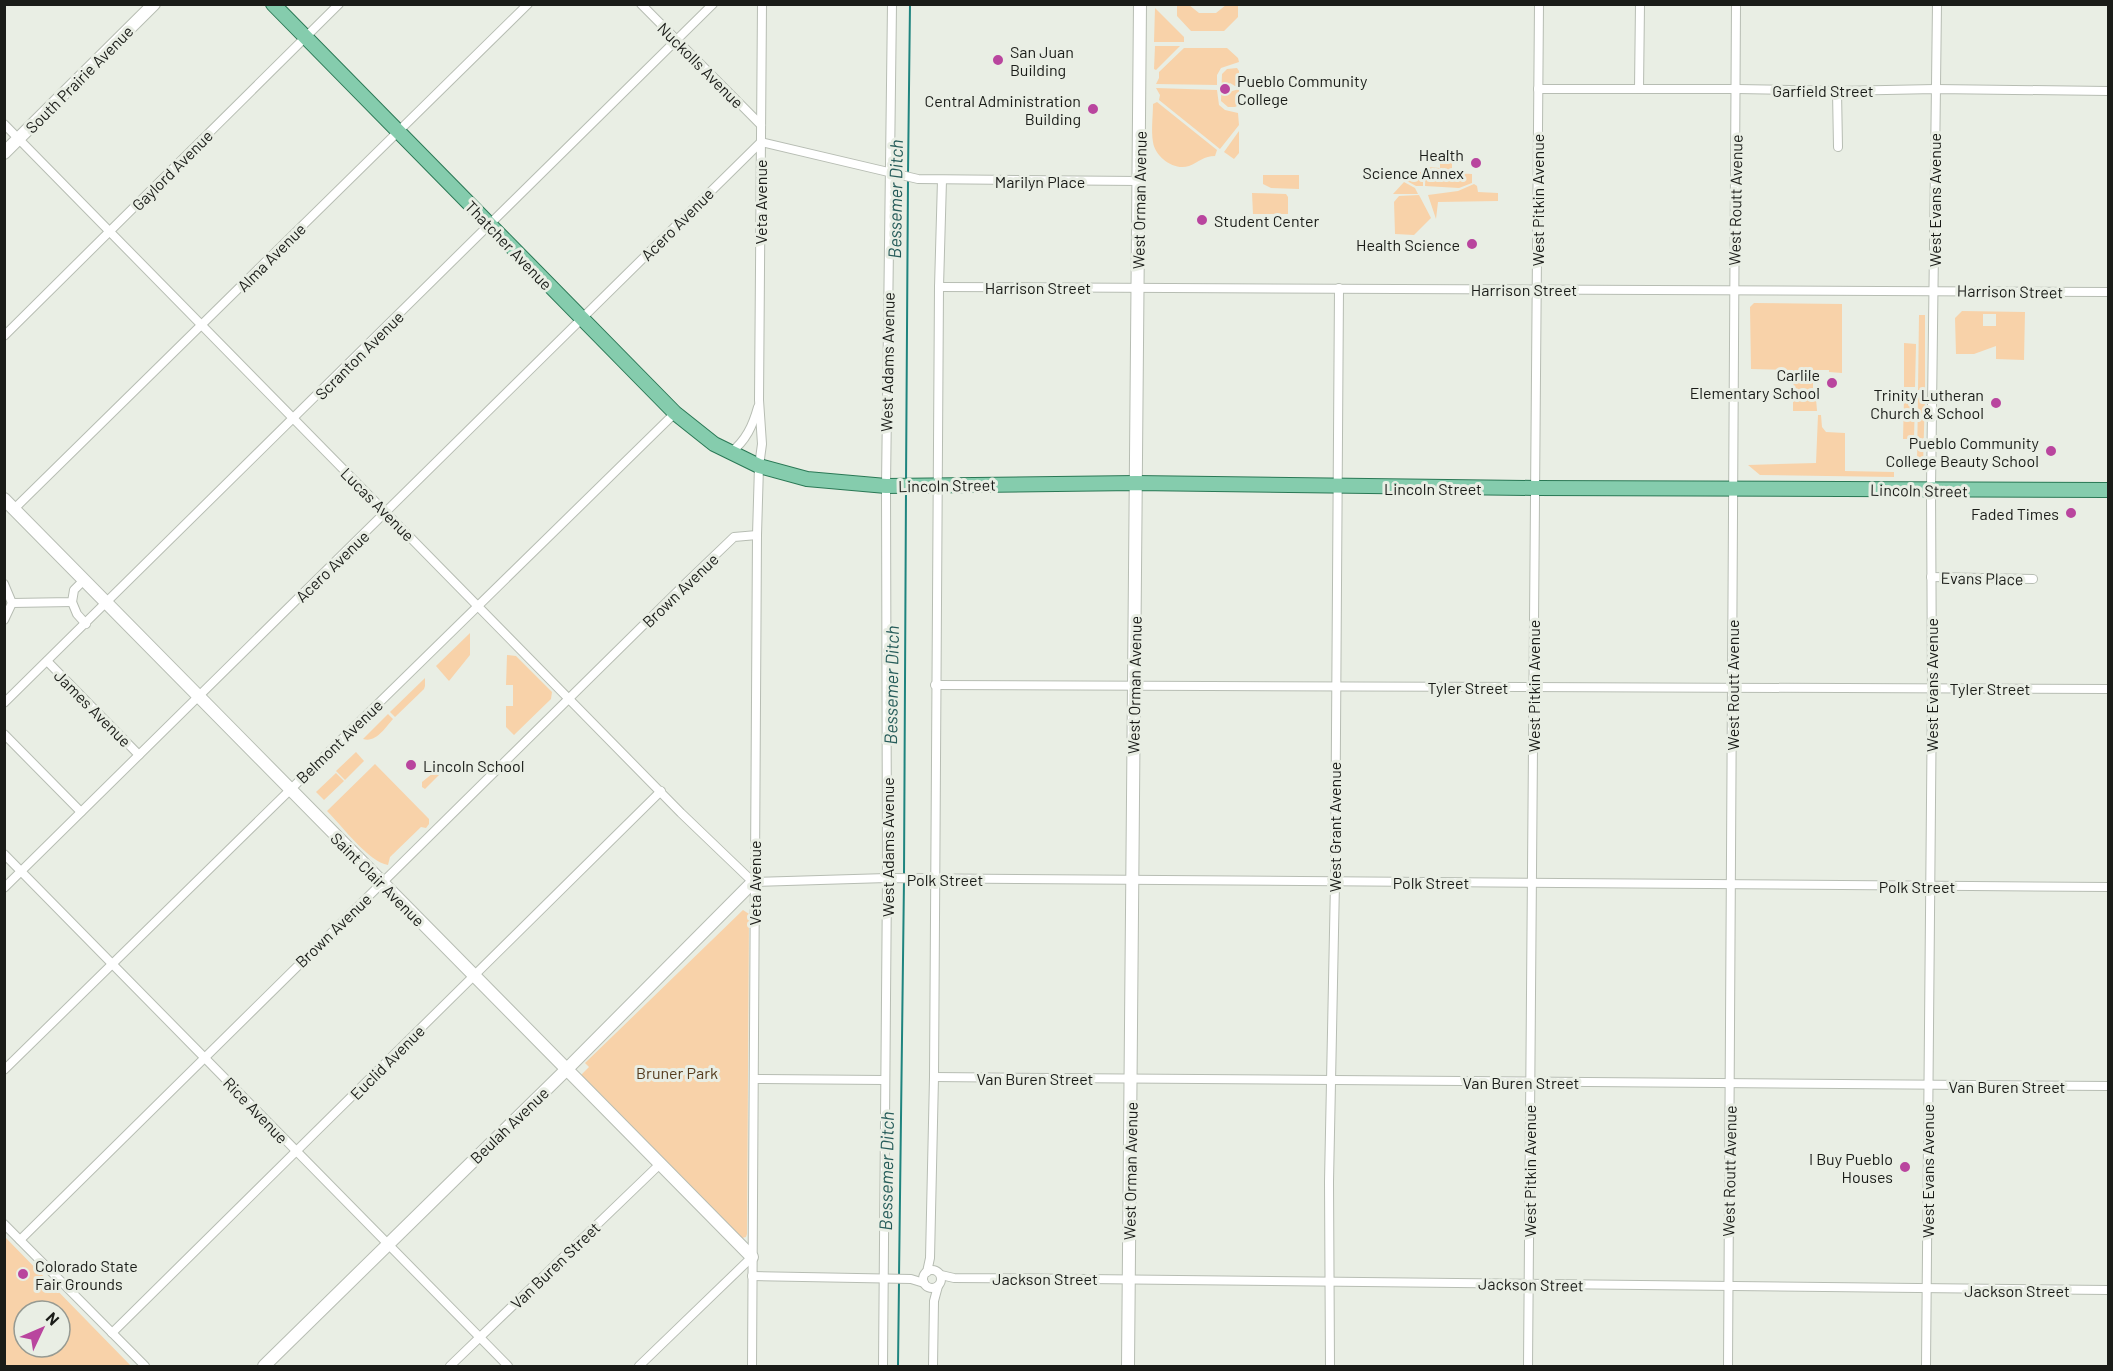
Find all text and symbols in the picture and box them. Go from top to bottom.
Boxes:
street label: Nuckolls Avenue [654,18,748,112]
street label: South Prairie Avenue [21,21,137,137]
place label: San Juan Building [1010,42,1074,79]
marker: San Juan Building [991,53,1005,67]
place label: Pueblo Community College [1237,71,1368,108]
street label: Garfield Street [1772,81,1874,100]
marker: Pueblo Community College [1218,82,1232,96]
place label: Central Administration Building [925,91,1081,128]
marker: Central Administration Building [1086,102,1100,116]
street label: Gaylord Avenue [128,126,216,214]
street label: West Orman Avenue [1128,131,1150,269]
street label: West Evans Avenue [1925,133,1944,267]
street label: West Pitkin Avenue [1528,134,1547,266]
street label: West Routt Avenue [1724,134,1746,266]
water label: Bessemer Ditch [883,139,907,259]
place label: Health Science Annex [1362,145,1464,182]
marker: Health Science Annex [1469,156,1483,170]
street label: Veta Avenue [751,159,770,245]
street label: Marilyn Place [995,172,1085,191]
street label: Acero Avenue [637,184,717,264]
street label: Thatcher Avenue [462,196,556,294]
place label: Student Center [1214,211,1320,230]
marker: Student Center [1195,213,1209,227]
street label: Alma Avenue [233,219,309,295]
place label: Health Science [1356,235,1460,254]
marker: Health Science [1465,237,1479,251]
street label: Harrison Street [985,278,1091,297]
street label: Harrison Street [1471,280,1577,299]
street label: Harrison Street [1957,281,2063,301]
street label: West Adams Avenue [876,292,898,432]
street label: Scranton Avenue [311,307,407,403]
place label: Carlile Elementary School [1690,365,1820,402]
marker: Carlile Elementary School [1825,376,1839,390]
place label: Trinity Lutheran Church & School [1870,385,1984,422]
marker: Trinity Lutheran Church & School [1989,396,2003,410]
place label: Pueblo Community College Beauty School [1885,433,2040,470]
marker: Pueblo Community College Beauty School [2044,444,2058,458]
street label: Lucas Avenue [337,463,419,545]
street label: Lincoln Street [898,475,996,495]
street label: Lincoln Street [1384,479,1482,498]
street label: Lincoln Street [1870,480,1968,500]
place label: Faded Times [1971,504,2059,523]
marker: Faded Times [2064,506,2078,520]
street label: Acero Avenue [291,526,373,606]
street label: Brown Avenue [638,549,722,631]
street label: Evans Place [1940,568,2024,588]
street label: West Orman Avenue [1123,616,1145,754]
street label: West Evans Avenue [1922,618,1941,752]
street label: West Routt Avenue [1723,619,1742,751]
street label: West Pitkin Avenue [1524,620,1543,752]
water label: Bessemer Ditch [879,625,903,745]
street label: James Avenue [51,666,135,750]
street label: Tyler Street [1428,678,1508,697]
street label: Tyler Street [1950,679,2030,698]
street label: Belmont Avenue [292,695,386,787]
place label: Lincoln School [423,756,524,775]
marker: Lincoln School [404,758,418,772]
street label: West Grant Avenue [1325,762,1344,892]
street label: West Adams Avenue [878,777,897,917]
street label: Saint Clair Avenue [327,828,429,930]
street label: Veta Avenue [745,840,764,926]
street label: Polk Street [907,870,983,889]
street label: Polk Street [1393,873,1469,892]
street label: Polk Street [1879,877,1955,896]
street label: Brown Avenue [291,889,375,971]
street label: Euclid Avenue [346,1021,428,1103]
park label: Bruner Park [636,1063,718,1082]
street label: Van Buren Street [977,1069,1093,1088]
street label: Rice Avenue [220,1073,292,1147]
street label: Van Buren Street [1463,1073,1579,1092]
street label: Van Buren Street [1949,1077,2065,1096]
street label: Beulah Avenue [466,1083,552,1167]
street label: West Orman Avenue [1119,1102,1141,1240]
street label: West Evans Avenue [1918,1104,1937,1238]
street label: West Pitkin Avenue [1520,1105,1539,1237]
street label: West Routt Avenue [1718,1105,1740,1237]
water label: Bessemer Ditch [874,1111,898,1231]
place label: I Buy Pueblo Houses [1809,1149,1893,1186]
marker: I Buy Pueblo Houses [1898,1160,1912,1174]
street label: Van Buren Street [506,1218,604,1312]
place label: Colorado State Fair Grounds [35,1256,138,1293]
marker: Colorado State Fair Grounds [16,1267,30,1281]
street label: Jackson Street [992,1269,1098,1288]
street label: Jackson Street [1478,1274,1584,1294]
street label: Jackson Street [1964,1281,2070,1300]
north arrow [12,1299,72,1359]
text: N [43,1308,64,1329]

